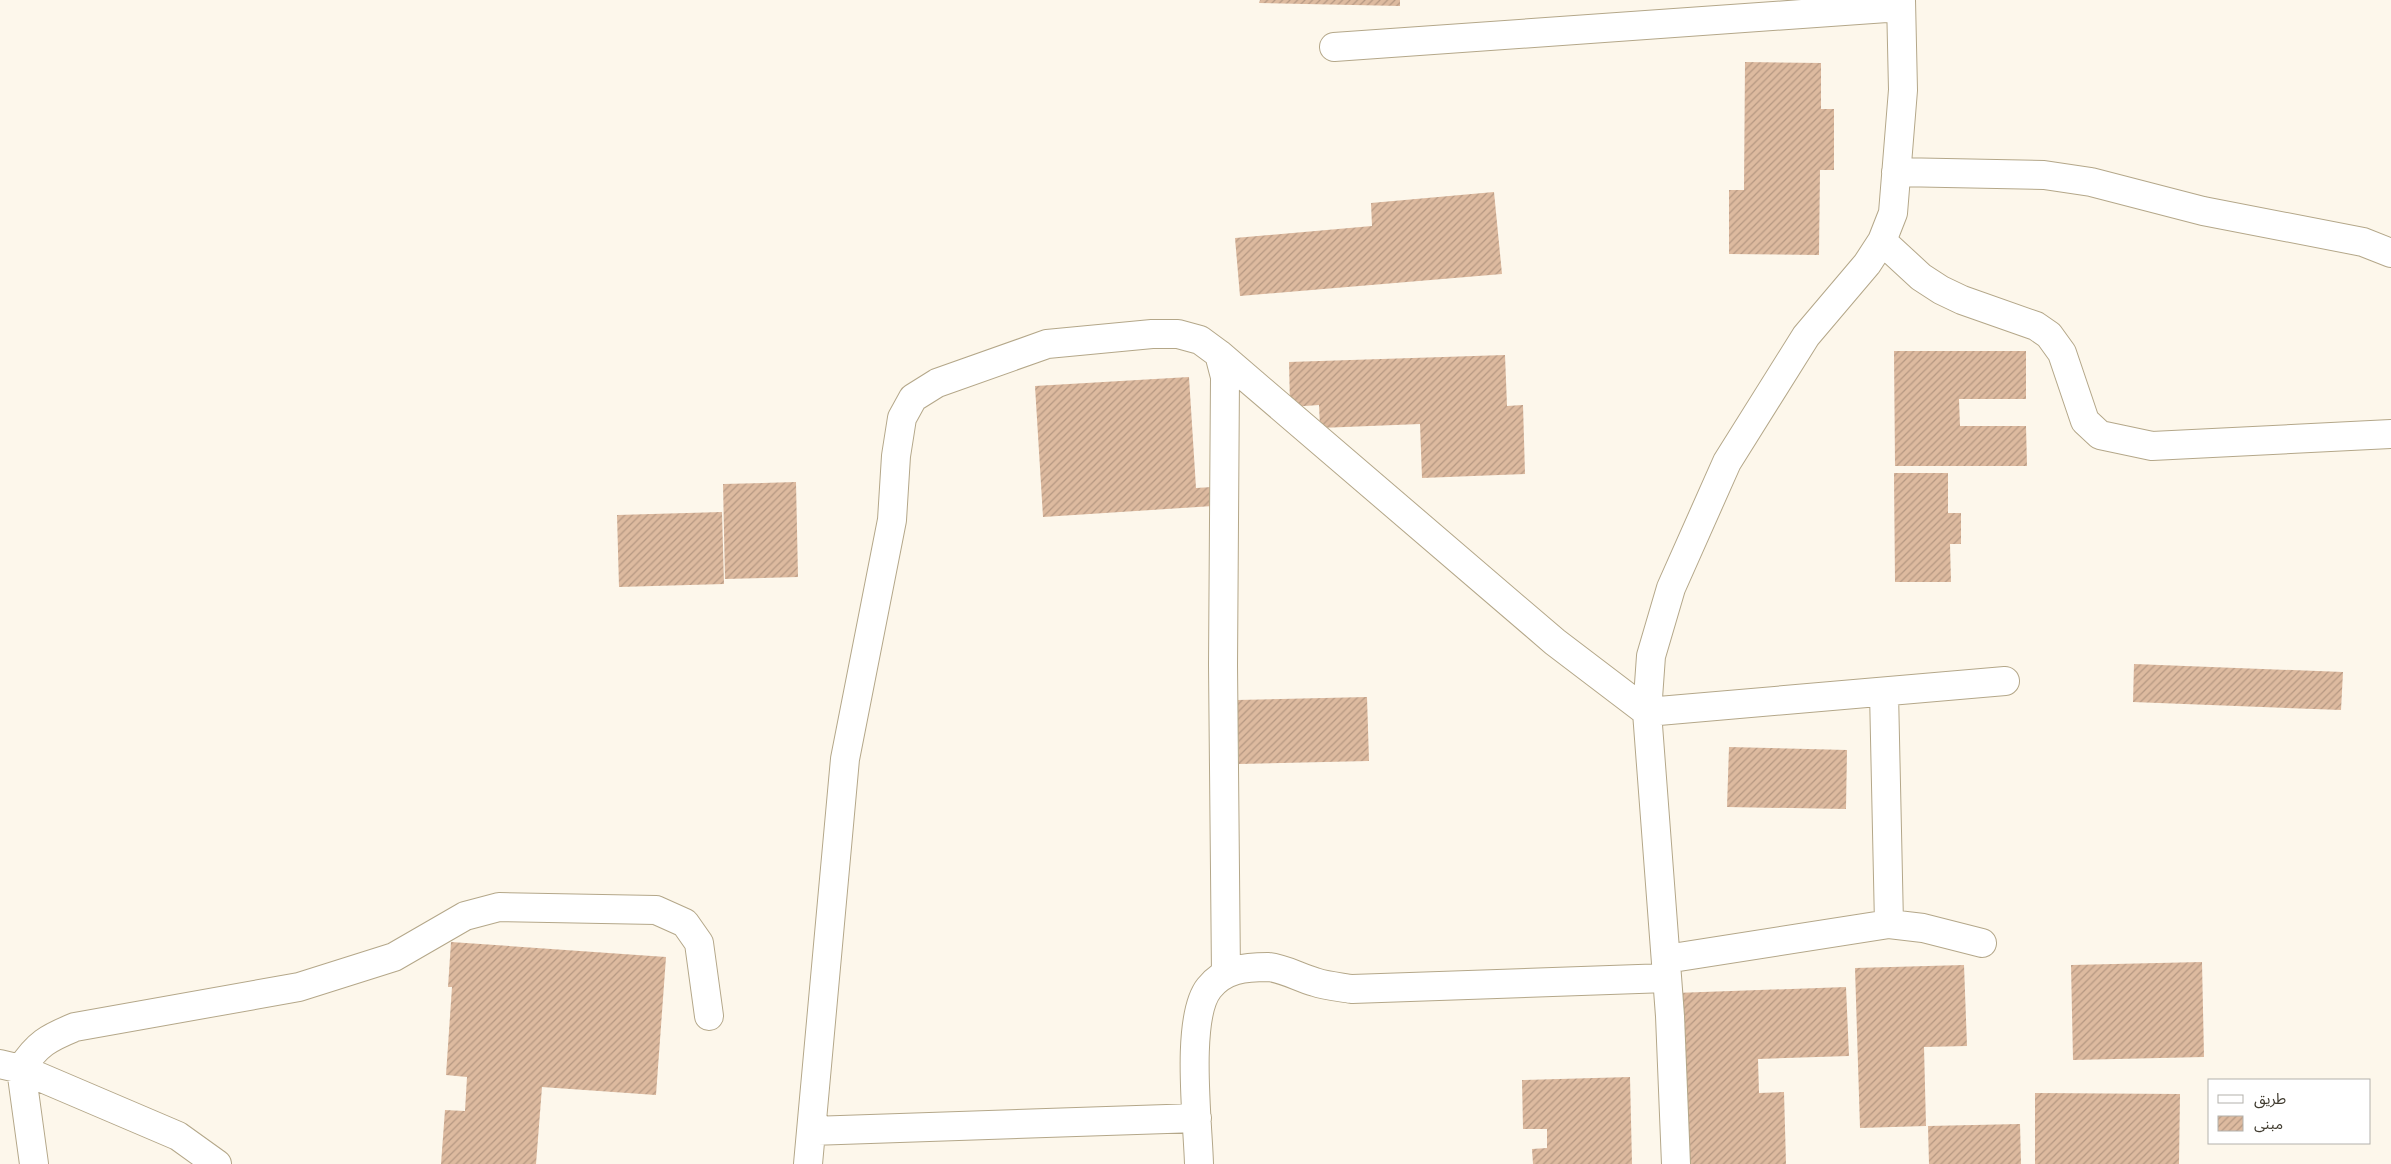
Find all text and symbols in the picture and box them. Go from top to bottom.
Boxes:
legend [2208,1079,2371,1144]
text: طريق [2254,1090,2286,1109]
text: مبنى [2254,1115,2283,1133]

